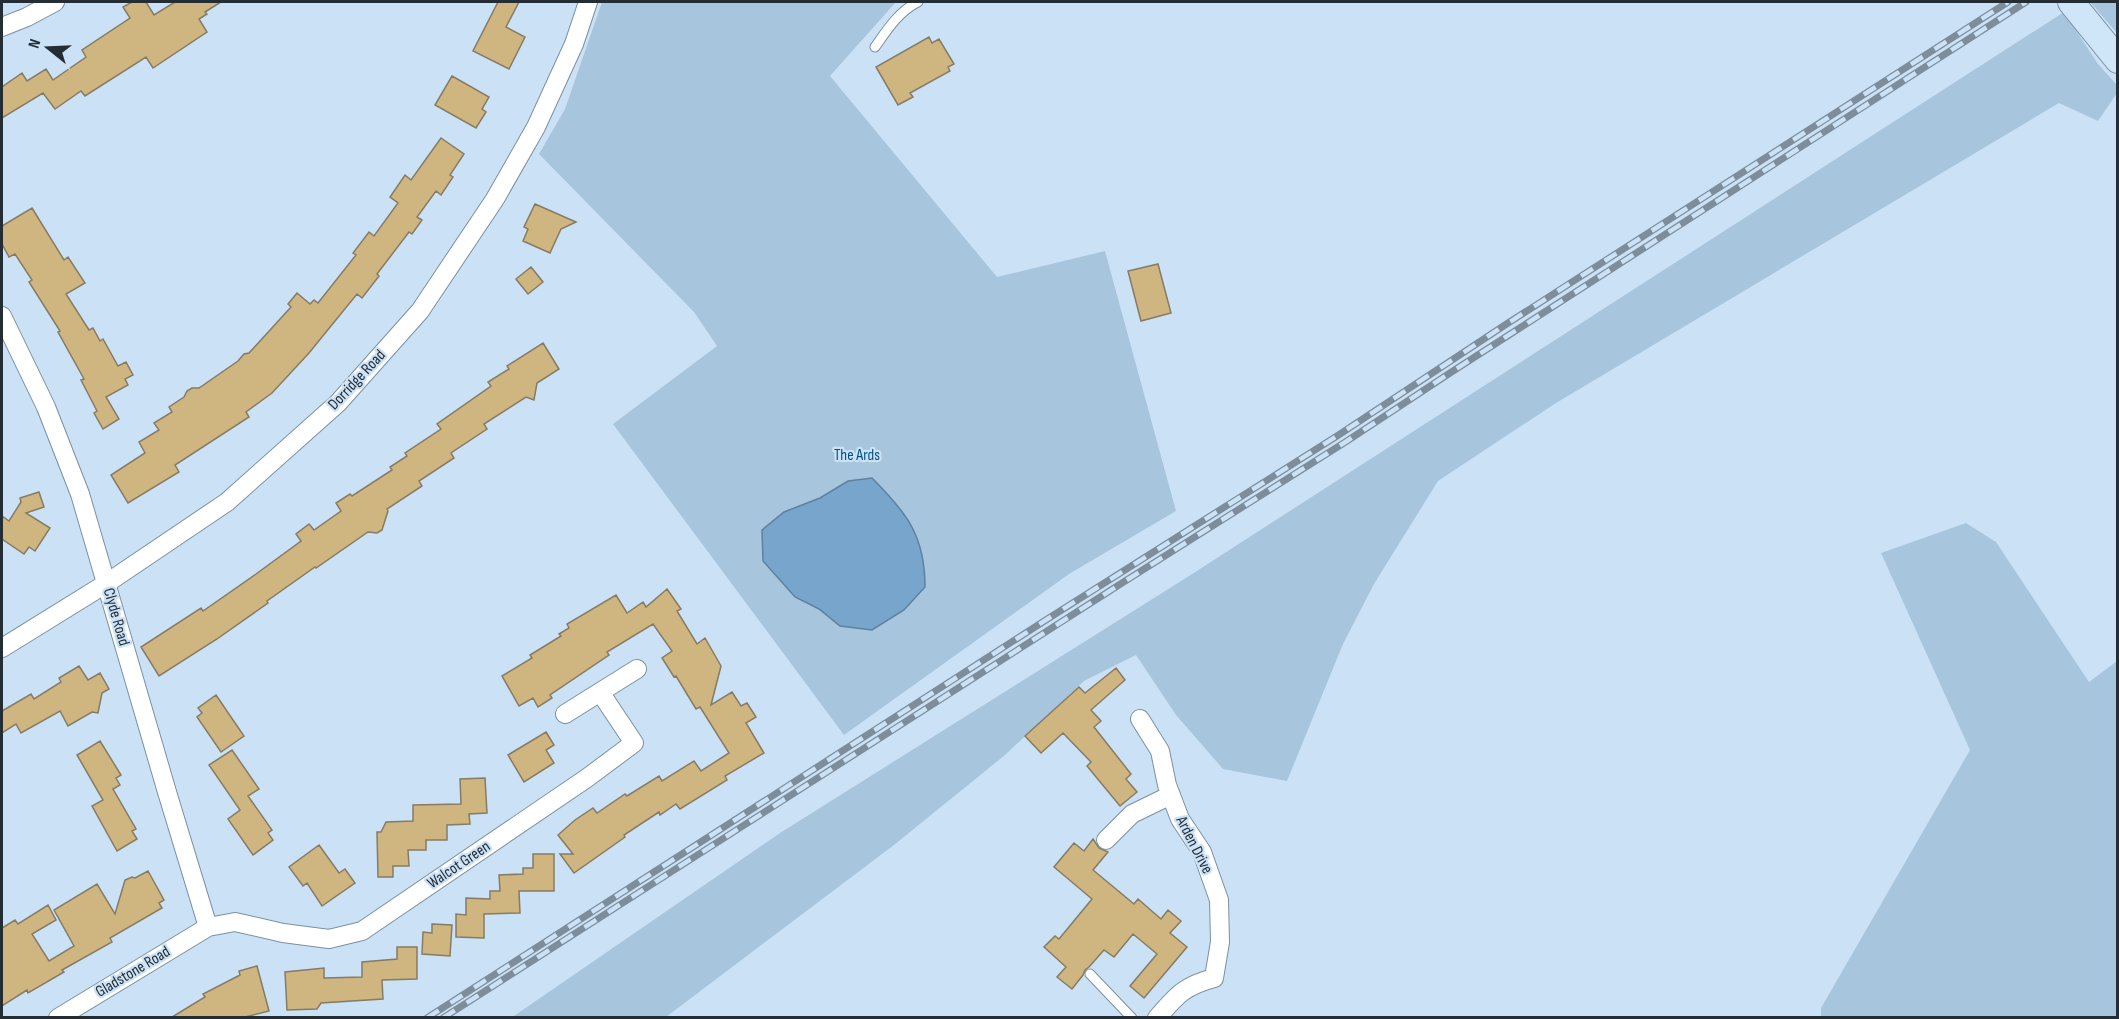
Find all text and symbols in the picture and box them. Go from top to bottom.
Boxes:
north arrow [18,18,78,78]
text: N [25,37,46,51]
street label: Dorridge Road [324,346,390,414]
park label: The Ards [834,446,880,465]
street label: Clyde Road [99,586,133,648]
street label: Arden Drive [1171,812,1217,877]
street label: Walcot Green [424,837,494,893]
street label: Gladstone Road [92,942,174,1002]

